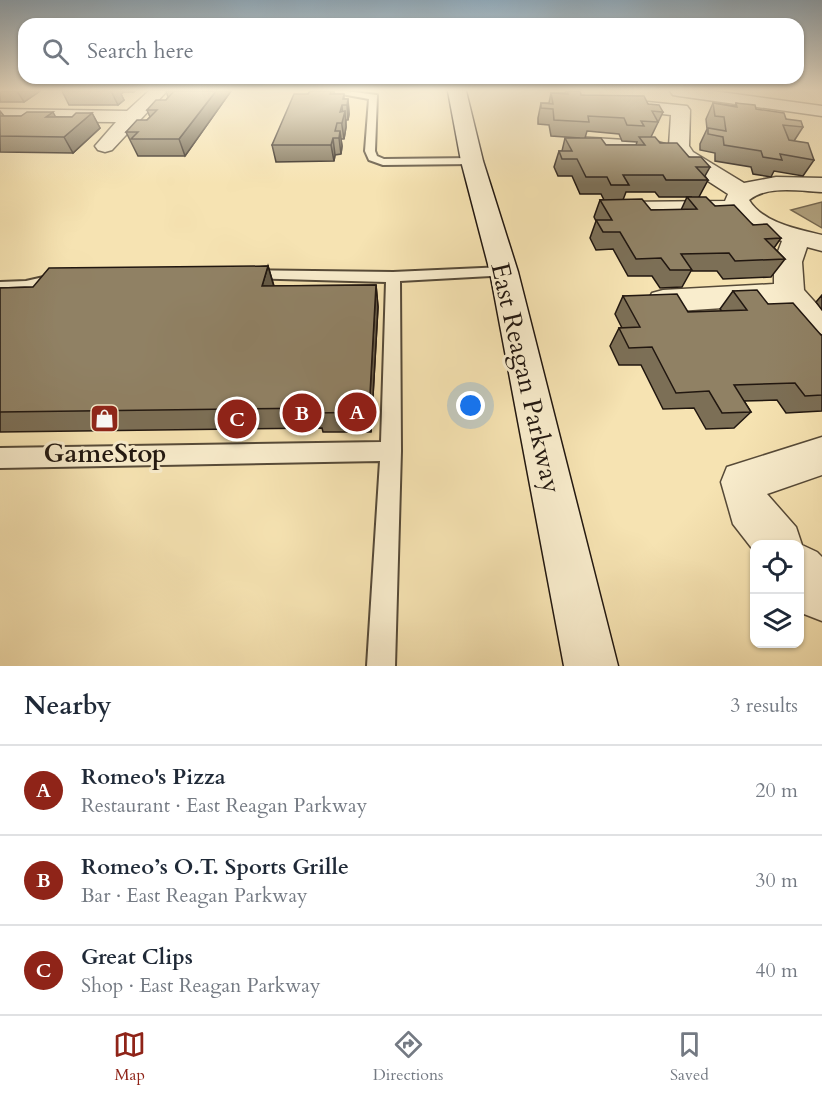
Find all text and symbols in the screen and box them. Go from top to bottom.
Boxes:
search box [18,18,804,84]
icon: search [39,35,72,68]
text: Search here [87,36,194,66]
street label: East Reagan Parkway [482,259,570,497]
pin: B [282,390,322,436]
pin: A [338,390,376,434]
your location [456,391,485,420]
pin: C [218,396,256,442]
shop icon: GameStop [89,403,121,435]
place label: GameStop [43,436,167,471]
map controls [750,540,804,648]
button: locate [750,540,804,594]
button: layers [750,594,804,648]
text: Nearby [24,688,112,723]
text: 3 results [730,692,798,719]
text: Romeo's Pizza [81,762,226,792]
text: A [36,777,51,804]
text: 20 m [755,777,798,804]
text: Restaurant · East Reagan Parkway [81,792,367,819]
text: Romeo’s O.T. Sports Grille [81,852,349,882]
text: B [36,867,51,894]
text: 30 m [755,867,798,894]
text: Bar · East Reagan Parkway [81,882,308,909]
text: Great Clips [81,942,193,972]
text: C [36,957,51,984]
text: 40 m [755,957,798,984]
text: Shop · East Reagan Parkway [81,972,321,999]
tab: Map [113,1028,146,1086]
tab: Directions [373,1028,443,1086]
tab: Saved [670,1028,709,1086]

